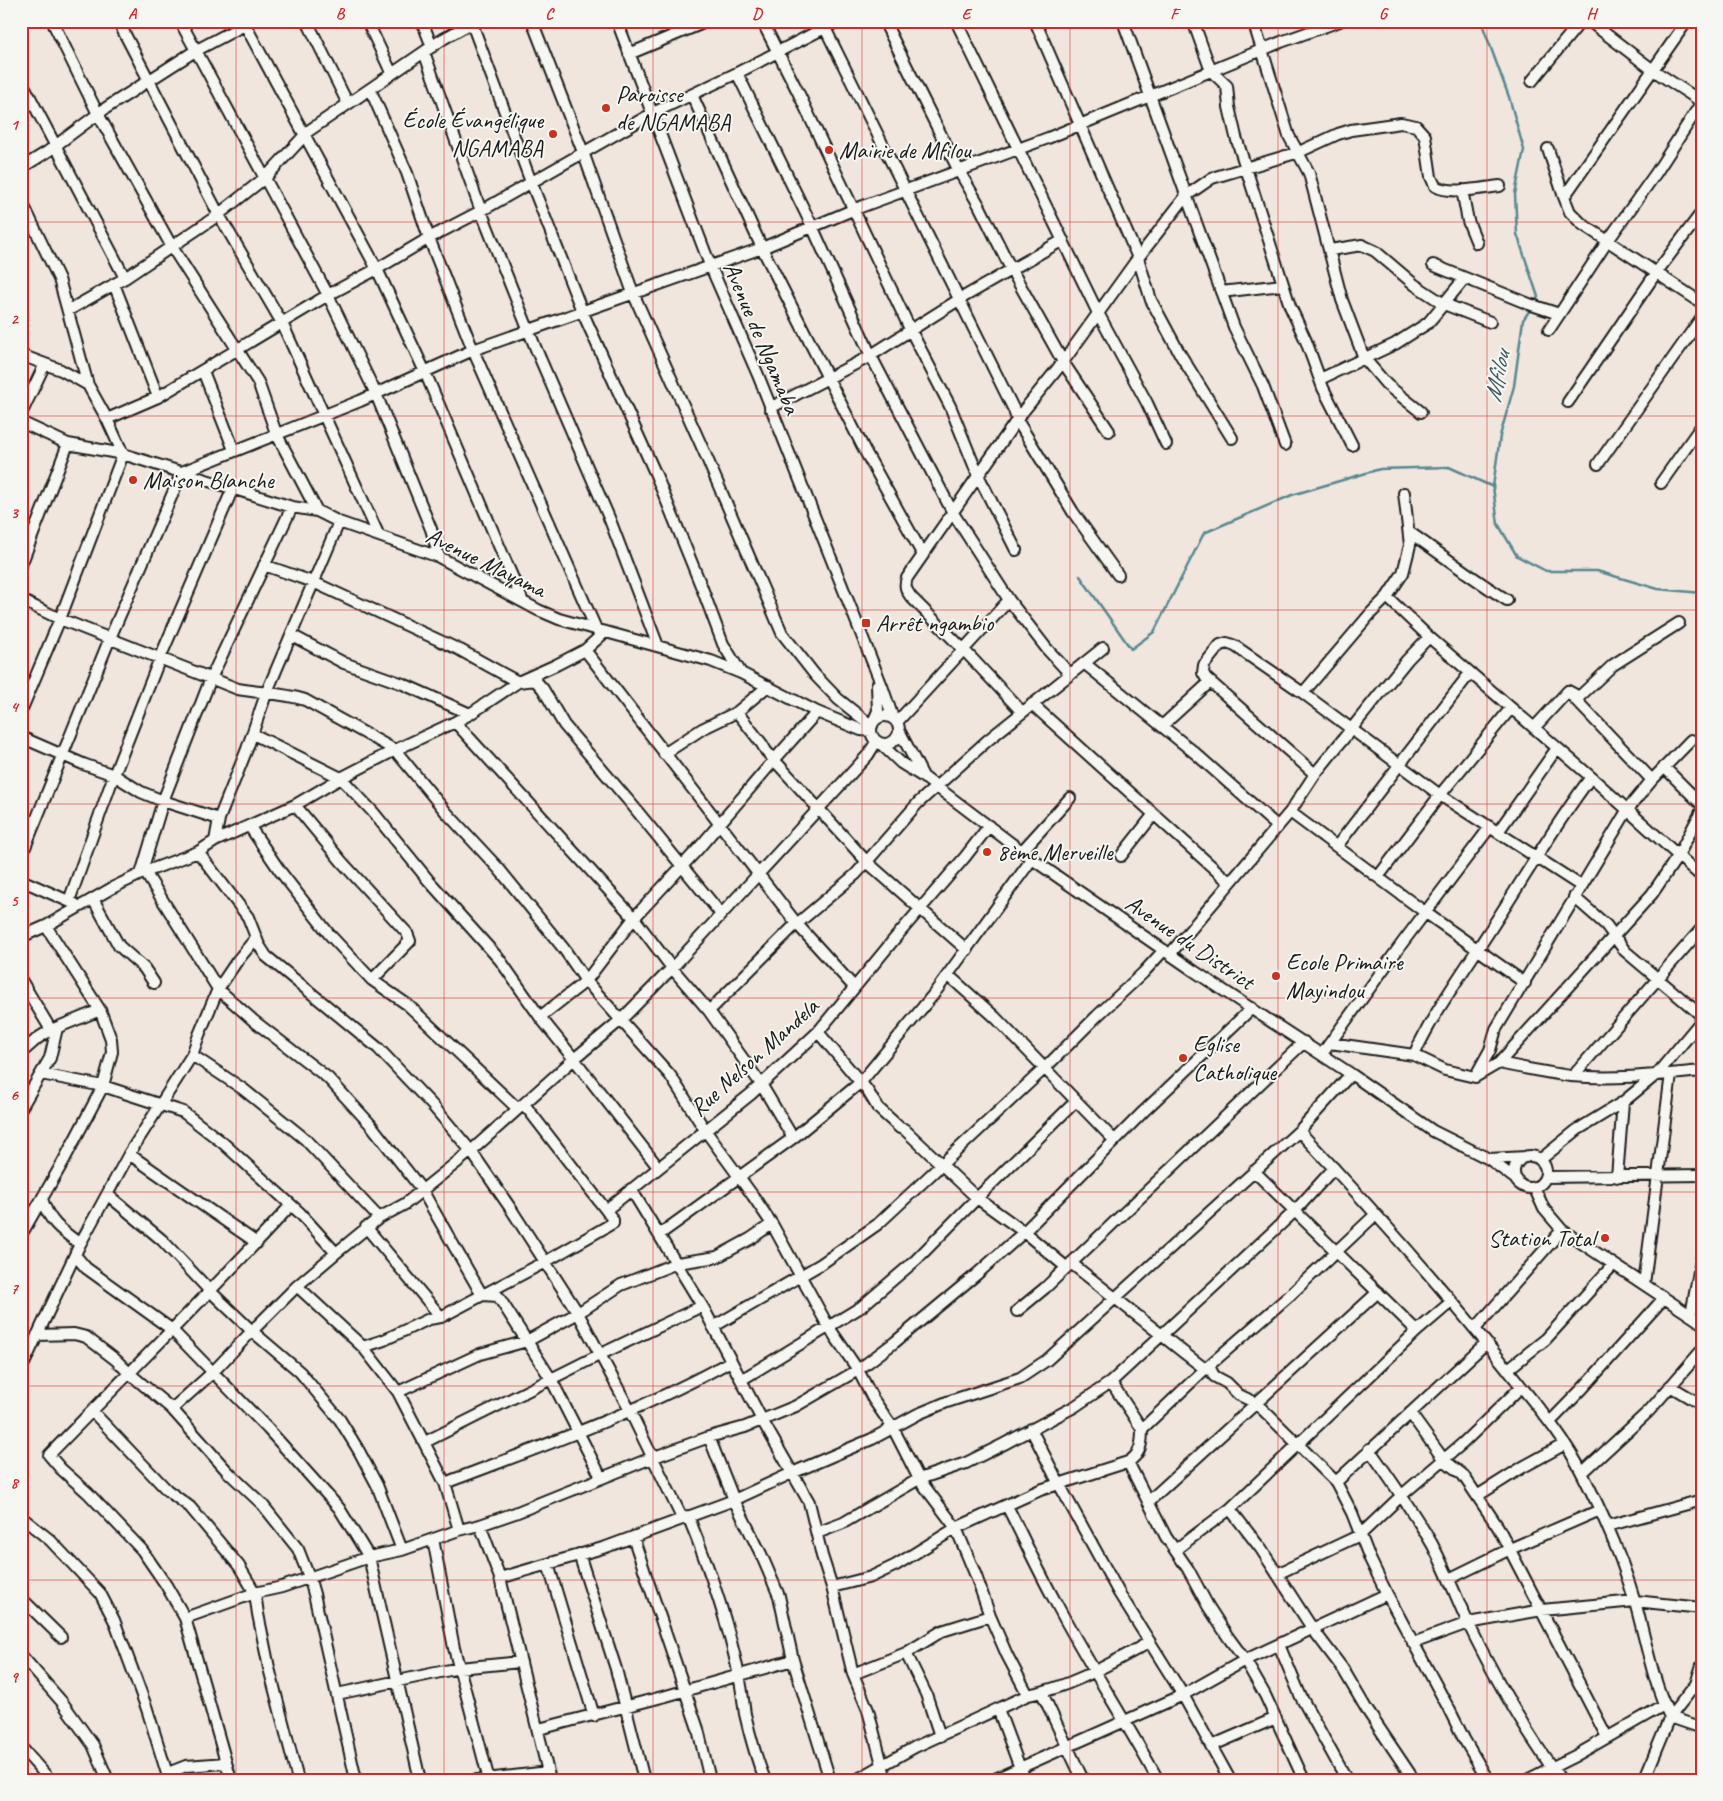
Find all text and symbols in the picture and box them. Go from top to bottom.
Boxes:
text: A [128,4,138,24]
text: B [336,4,346,24]
text: C [545,4,555,24]
text: D [752,4,763,24]
text: E [962,4,973,24]
text: F [1170,4,1181,24]
text: G [1379,4,1389,24]
text: H [1586,4,1598,24]
place label: Paroisse de NGAMABA [616,79,732,137]
marker: Paroisse de NGAMABA [600,102,612,114]
place label: École Évangélique NGAMABA [402,105,545,163]
text: 1 [10,115,19,135]
marker: École Évangélique NGAMABA [547,128,559,140]
place label: Mairie de Mfilou [839,135,973,165]
marker: Mairie de Mfilou [823,144,835,156]
street label: Avenue de Ngamaba [717,257,808,420]
text: 2 [10,309,19,329]
water label: Mfilou [1476,344,1518,405]
place label: Maison Blanche [143,465,276,495]
marker: Maison Blanche [127,474,139,486]
text: 3 [10,503,19,523]
street label: Avenue Mayama [421,520,553,605]
place label: Arrêt ngambio [876,608,995,638]
marker: Arrêt ngambio [860,617,872,629]
text: 4 [10,697,19,717]
place label: 8ème Merveille [997,837,1115,867]
marker: 8ème Merveille [981,846,993,858]
street label: Avenue du District [1120,888,1262,997]
text: 5 [11,891,20,911]
place label: Ecole Primaire Mayindou [1286,947,1405,1005]
marker: Ecole Primaire Mayindou [1270,970,1282,982]
street label: Rue Nelson Mandela [683,990,826,1123]
place label: Eglise Catholique [1193,1029,1278,1087]
marker: Eglise Catholique [1177,1052,1189,1064]
text: 6 [10,1085,19,1105]
place label: Station Total [1488,1223,1599,1253]
marker: Station Total [1599,1232,1611,1244]
text: 7 [10,1279,19,1299]
text: 8 [10,1473,19,1493]
text: 9 [10,1667,19,1687]

